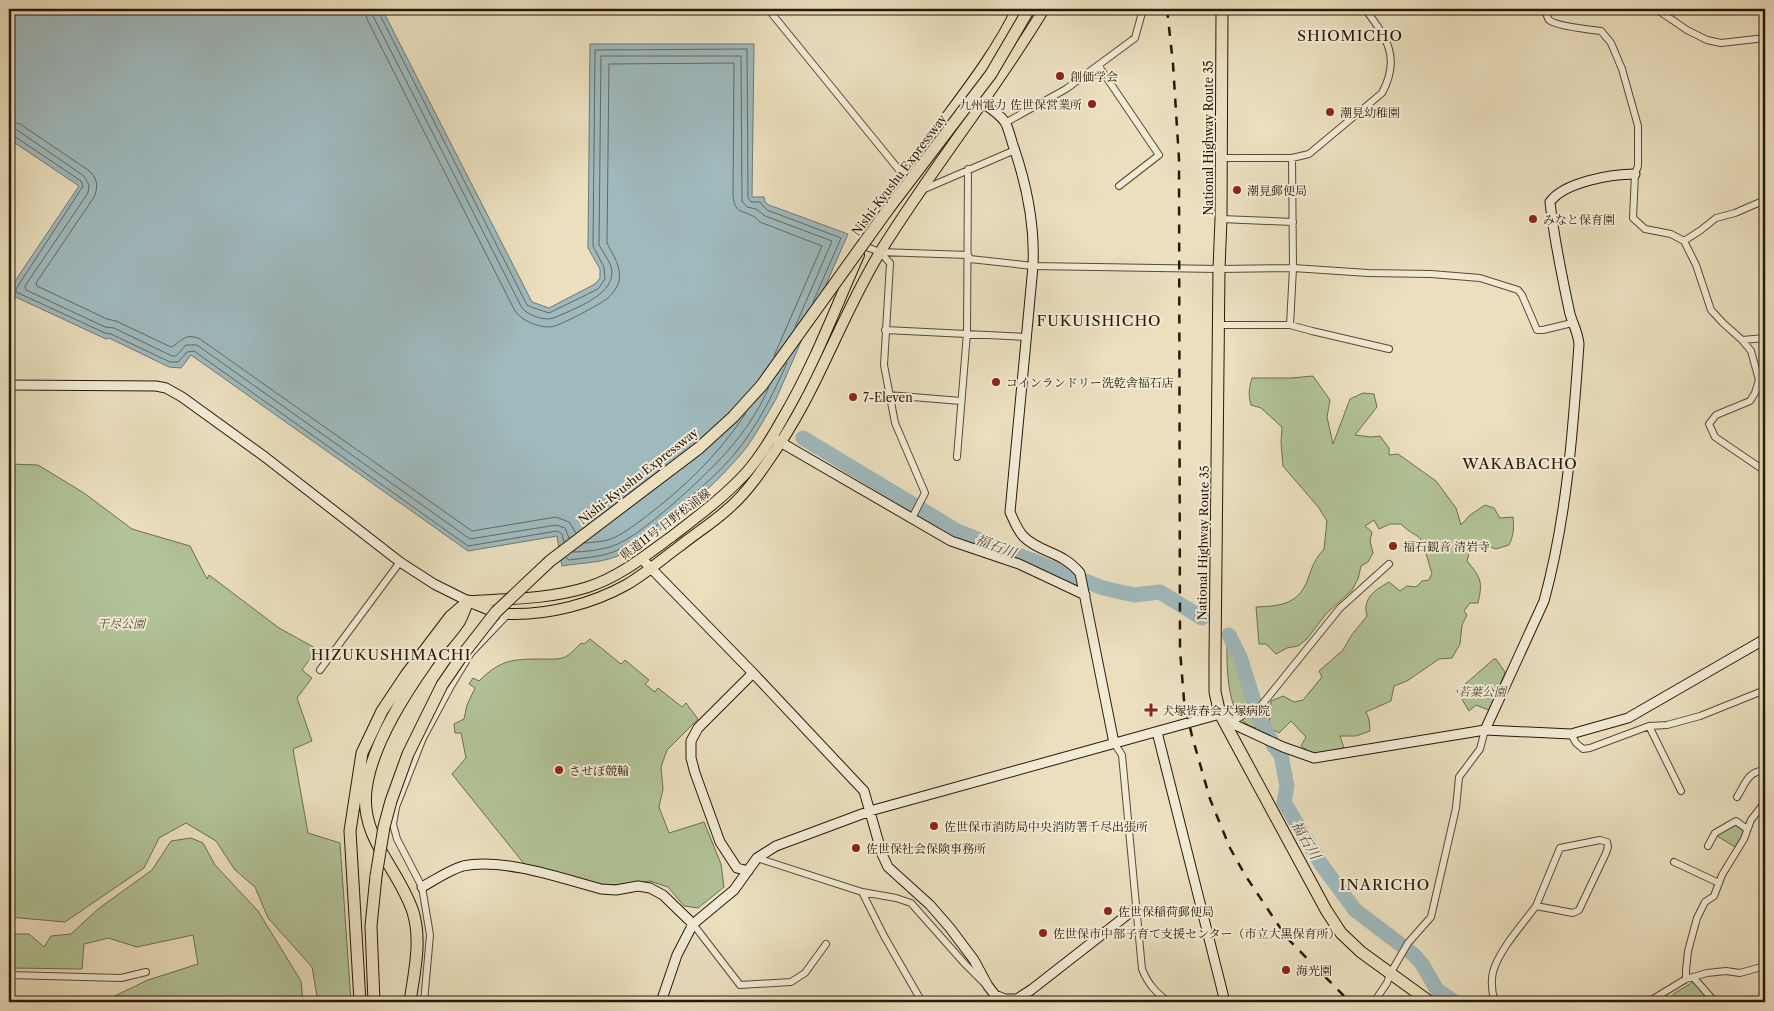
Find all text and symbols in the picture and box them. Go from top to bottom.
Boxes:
district label: SHIOMICHO [1297,26,1403,45]
street label: National Highway Route 35 [1201,60,1216,216]
place label: 創価学会 [1070,69,1118,84]
marker: 創価学会 [1054,70,1066,82]
place label: 九州電力 佐世保営業所 [959,97,1082,112]
marker: 九州電力 佐世保営業所 [1086,98,1098,110]
place label: 潮見幼稚園 [1340,105,1400,120]
marker: 潮見幼稚園 [1324,106,1336,118]
street label: Nishi-Kyushu Expressway [849,111,950,239]
place label: 潮見郵便局 [1247,183,1307,198]
marker: 潮見郵便局 [1231,184,1243,196]
place label: みなと保育園 [1543,212,1615,227]
marker: みなと保育園 [1527,213,1539,225]
district label: FUKUISHICHO [1036,311,1162,330]
place label: コインランドリー洗乾舎福石店 [1006,375,1174,390]
marker: コインランドリー洗乾舎福石店 [990,376,1002,388]
place label: 7-Eleven [863,390,913,405]
marker: 7-Eleven [847,391,859,403]
street label: Nishi-Kyushu Expressway [575,424,701,527]
district label: WAKABACHO [1461,454,1578,473]
street label: National Highway Route 35 [1194,465,1212,621]
street label: 県道11号 日野松浦線 [617,485,713,563]
water label: 福石川 [973,530,1021,563]
place label: 福石観音 清岩寺 [1403,539,1490,554]
marker: 福石観音 清岩寺 [1387,540,1399,552]
park label: 干尽公園 [97,616,147,631]
district label: HIZUKUSHIMACHI [311,645,471,664]
park label: 若葉公園 [1458,684,1508,699]
marker: 犬塚皆春会犬塚病院 [1144,703,1158,717]
place label: 犬塚皆春会犬塚病院 [1162,703,1270,718]
place label: させぼ競輪 [569,763,629,778]
marker: させぼ競輪 [553,764,565,776]
water label: 福石川 [1287,817,1326,864]
place label: 佐世保市消防局中央消防署千尽出張所 [944,819,1148,834]
marker: 佐世保市消防局中央消防署千尽出張所 [928,820,940,832]
place label: 佐世保社会保険事務所 [866,841,986,856]
marker: 佐世保社会保険事務所 [850,842,862,854]
district label: INARICHO [1340,875,1430,894]
place label: 佐世保稲荷郵便局 [1118,904,1214,919]
marker: 佐世保稲荷郵便局 [1102,905,1114,917]
place label: 佐世保市中部子育て支援センター（市立大黒保育所） [1053,926,1341,941]
marker: 佐世保市中部子育て支援センター（市立大黒保育所） [1037,927,1049,939]
place label: 海光園 [1296,963,1332,978]
marker: 海光園 [1280,964,1292,976]

